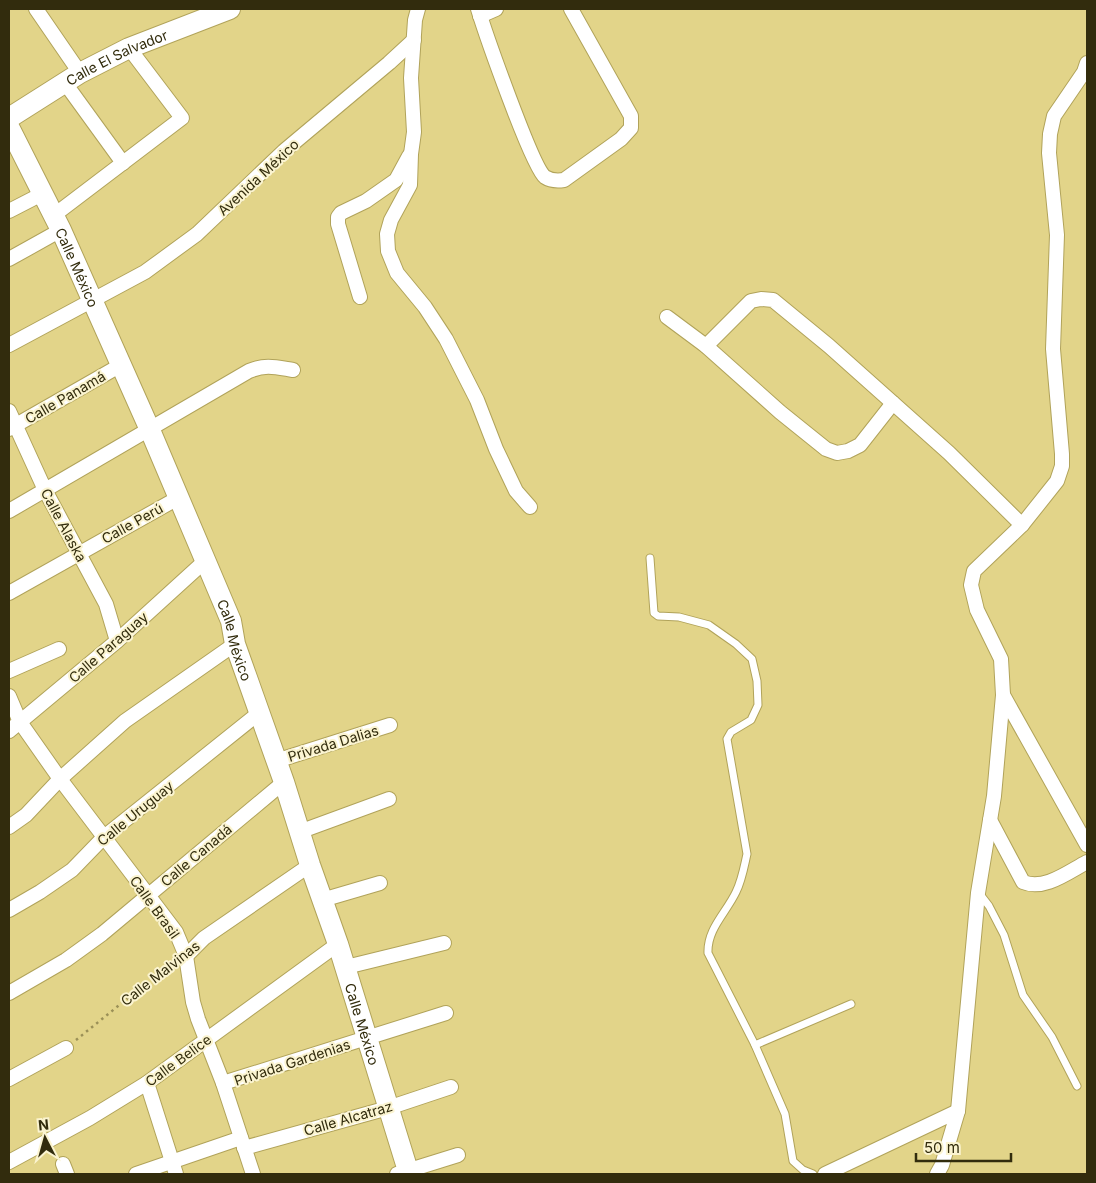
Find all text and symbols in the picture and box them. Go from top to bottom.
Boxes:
street label: Calle El Salvador [62,26,170,89]
street label: Avenida México [214,135,302,219]
street label: Calle México [52,225,103,309]
street label: Calle Panamá [22,367,108,427]
street label: Calle Alaska [38,485,90,565]
street label: Calle Perú [98,499,166,547]
street label: Calle México [214,596,256,683]
street label: Calle Paraguay [65,608,151,686]
street label: Privada Dalias [286,721,380,765]
street label: Calle Uruguay [93,777,177,849]
street label: Calle Canadá [157,820,235,890]
street label: Calle Brasil [127,872,183,942]
street label: Calle Malvinas [117,937,203,1009]
street label: Calle México [342,981,383,1067]
street label: Calle Belice [142,1030,214,1090]
street label: Privada Gardenias [232,1035,352,1089]
street label: Calle Alcatraz [302,1097,394,1139]
north arrow [20,1113,70,1163]
text: N [37,1116,50,1134]
scale bar [916,1130,1011,1162]
text: 50 m [924,1138,960,1157]

